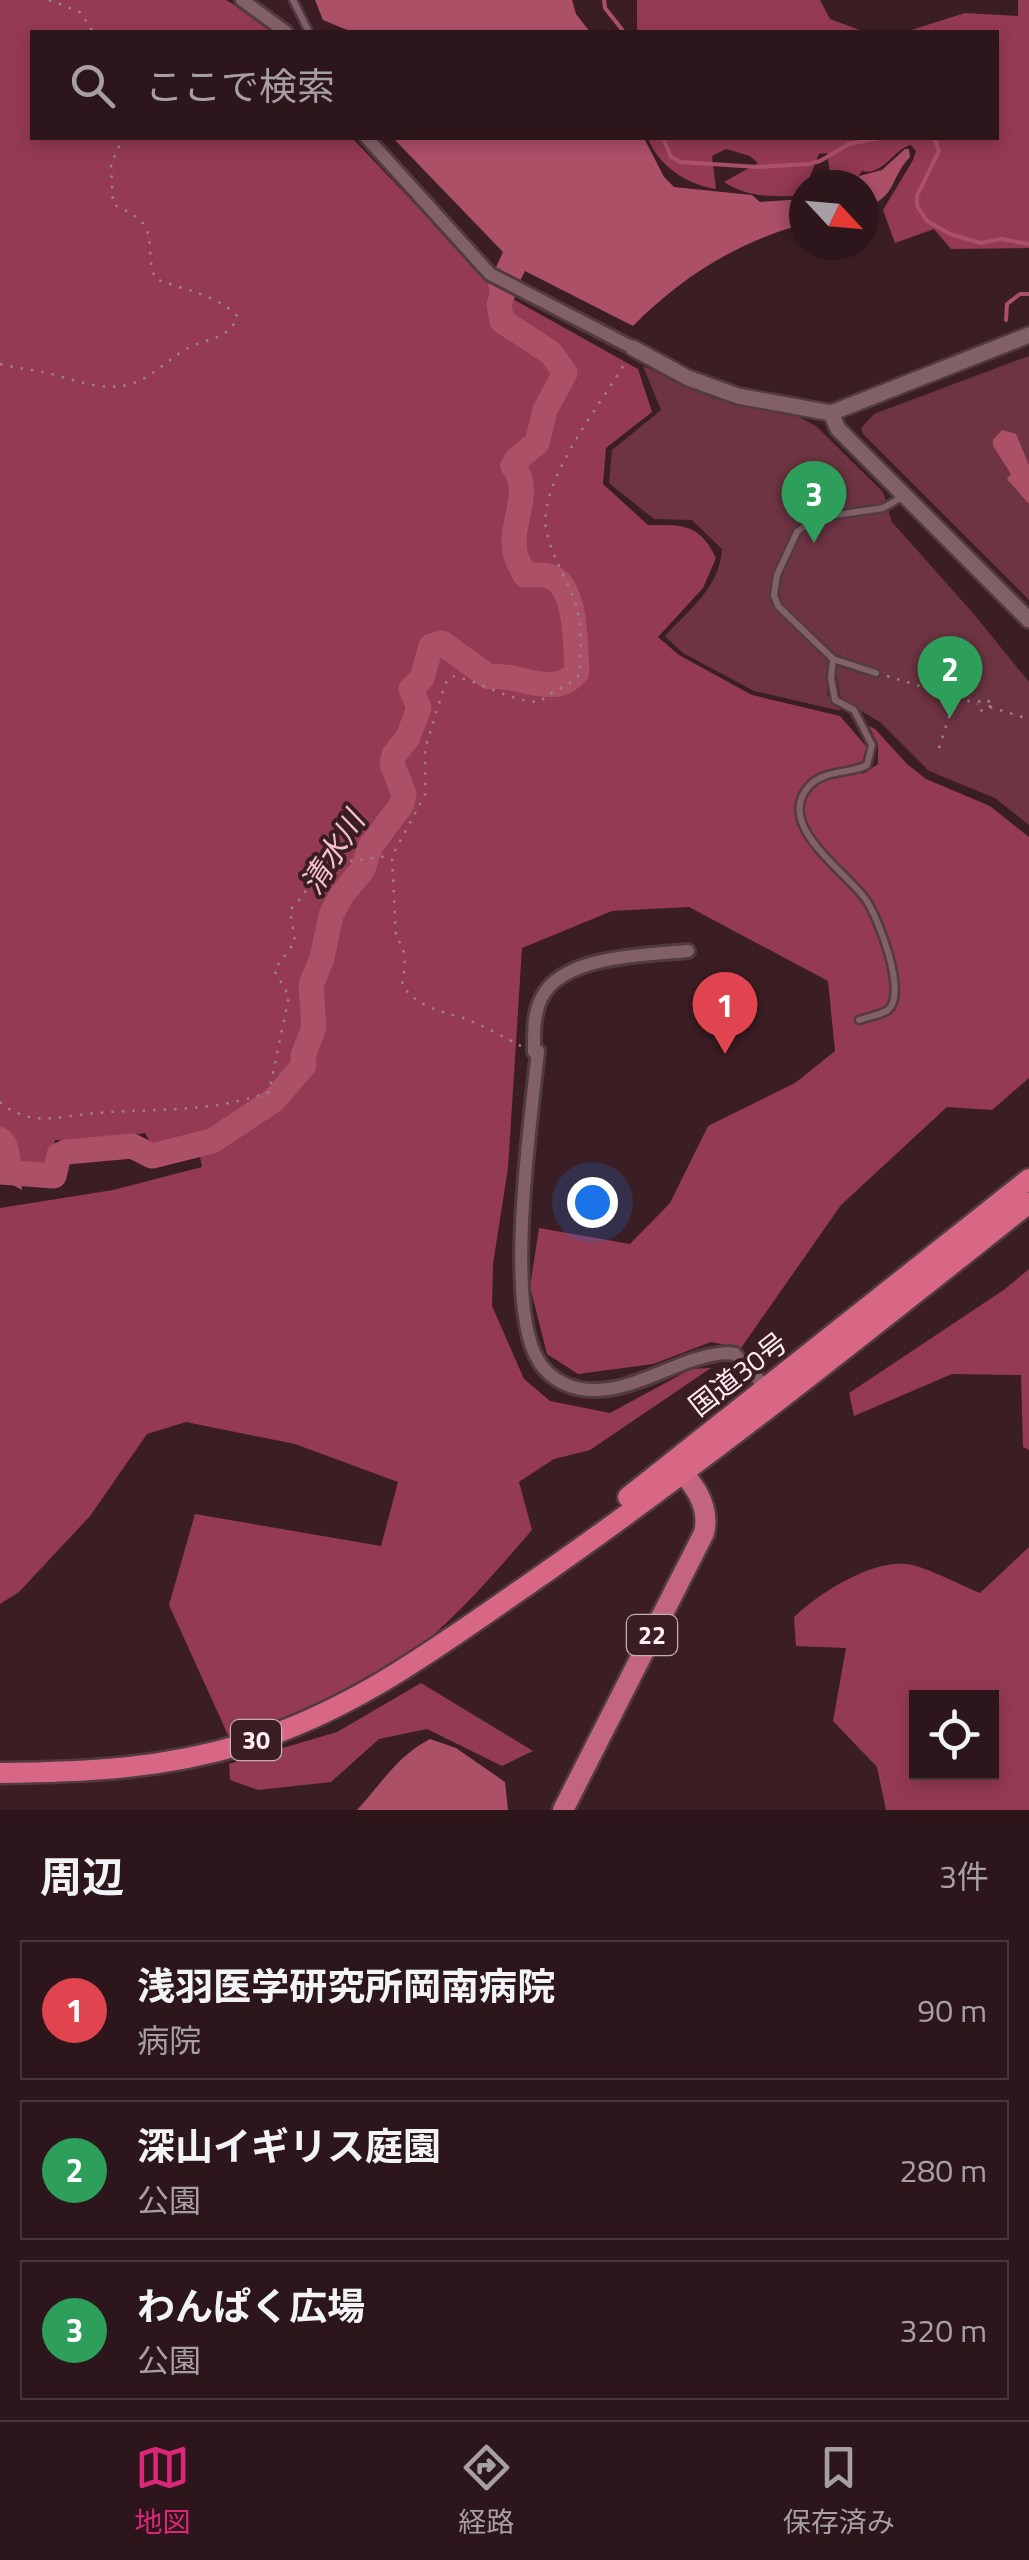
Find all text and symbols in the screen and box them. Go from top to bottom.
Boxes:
search box [30,30,999,140]
text: ここで検索 [145,57,335,115]
icon: search [65,58,120,113]
north arrow [789,170,879,260]
pin: 3 [782,460,846,543]
pin: 2 [918,636,982,718]
water label: 清水川 [289,800,377,903]
pin: 1 [692,972,758,1054]
your location [567,1177,618,1228]
street label: 国道30号 [679,1321,796,1426]
road number: 22 [627,1615,677,1655]
map controls [909,1690,999,1780]
button: locate [909,1690,999,1780]
road number: 30 [231,1720,281,1760]
text: 周辺 [40,1844,124,1908]
text: 3件 [939,1852,989,1900]
text: 浅羽医学研究所岡南病院 [137,1957,555,2015]
text: 1 [66,1986,83,2034]
text: 90 m [917,1986,987,2034]
text: 病院 [137,2016,201,2064]
text: 深山イギリス庭園 [137,2117,441,2175]
text: 2 [66,2146,83,2194]
text: 280 m [899,2146,987,2194]
text: 公園 [137,2176,201,2224]
text: わんぱく広場 [137,2277,365,2335]
text: 3 [66,2306,83,2354]
text: 320 m [899,2306,987,2354]
text: 公園 [137,2336,201,2384]
tab: 地図 [134,2440,190,2543]
tab: 経路 [458,2440,515,2543]
tab: 保存済み [783,2440,895,2543]

